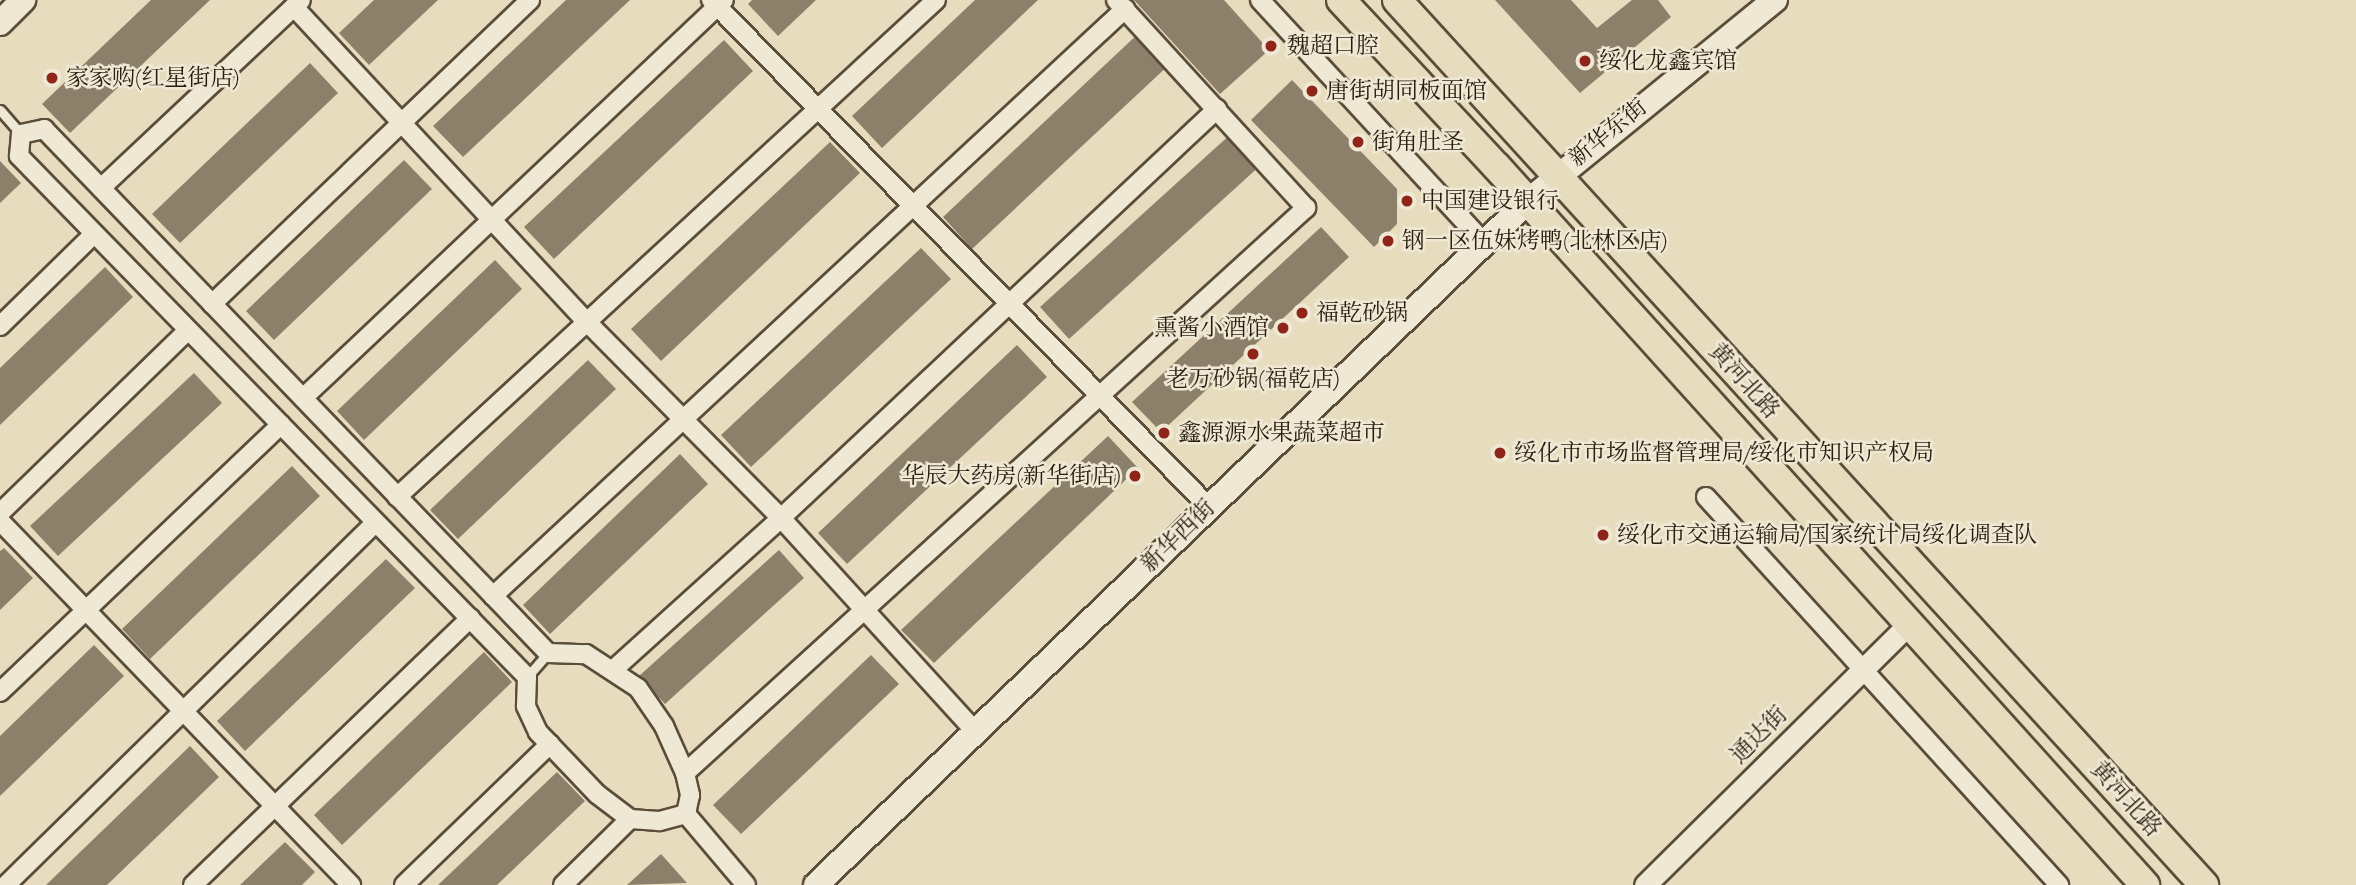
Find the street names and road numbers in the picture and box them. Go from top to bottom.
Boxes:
street label: 新华东街 [1564,93,1652,173]
street label: 黄河北路 [1703,338,1785,424]
street label: 新华西街 [1135,494,1221,578]
street label: 通达街 [1725,701,1793,769]
street label: 黄河北路 [2085,756,2167,842]

